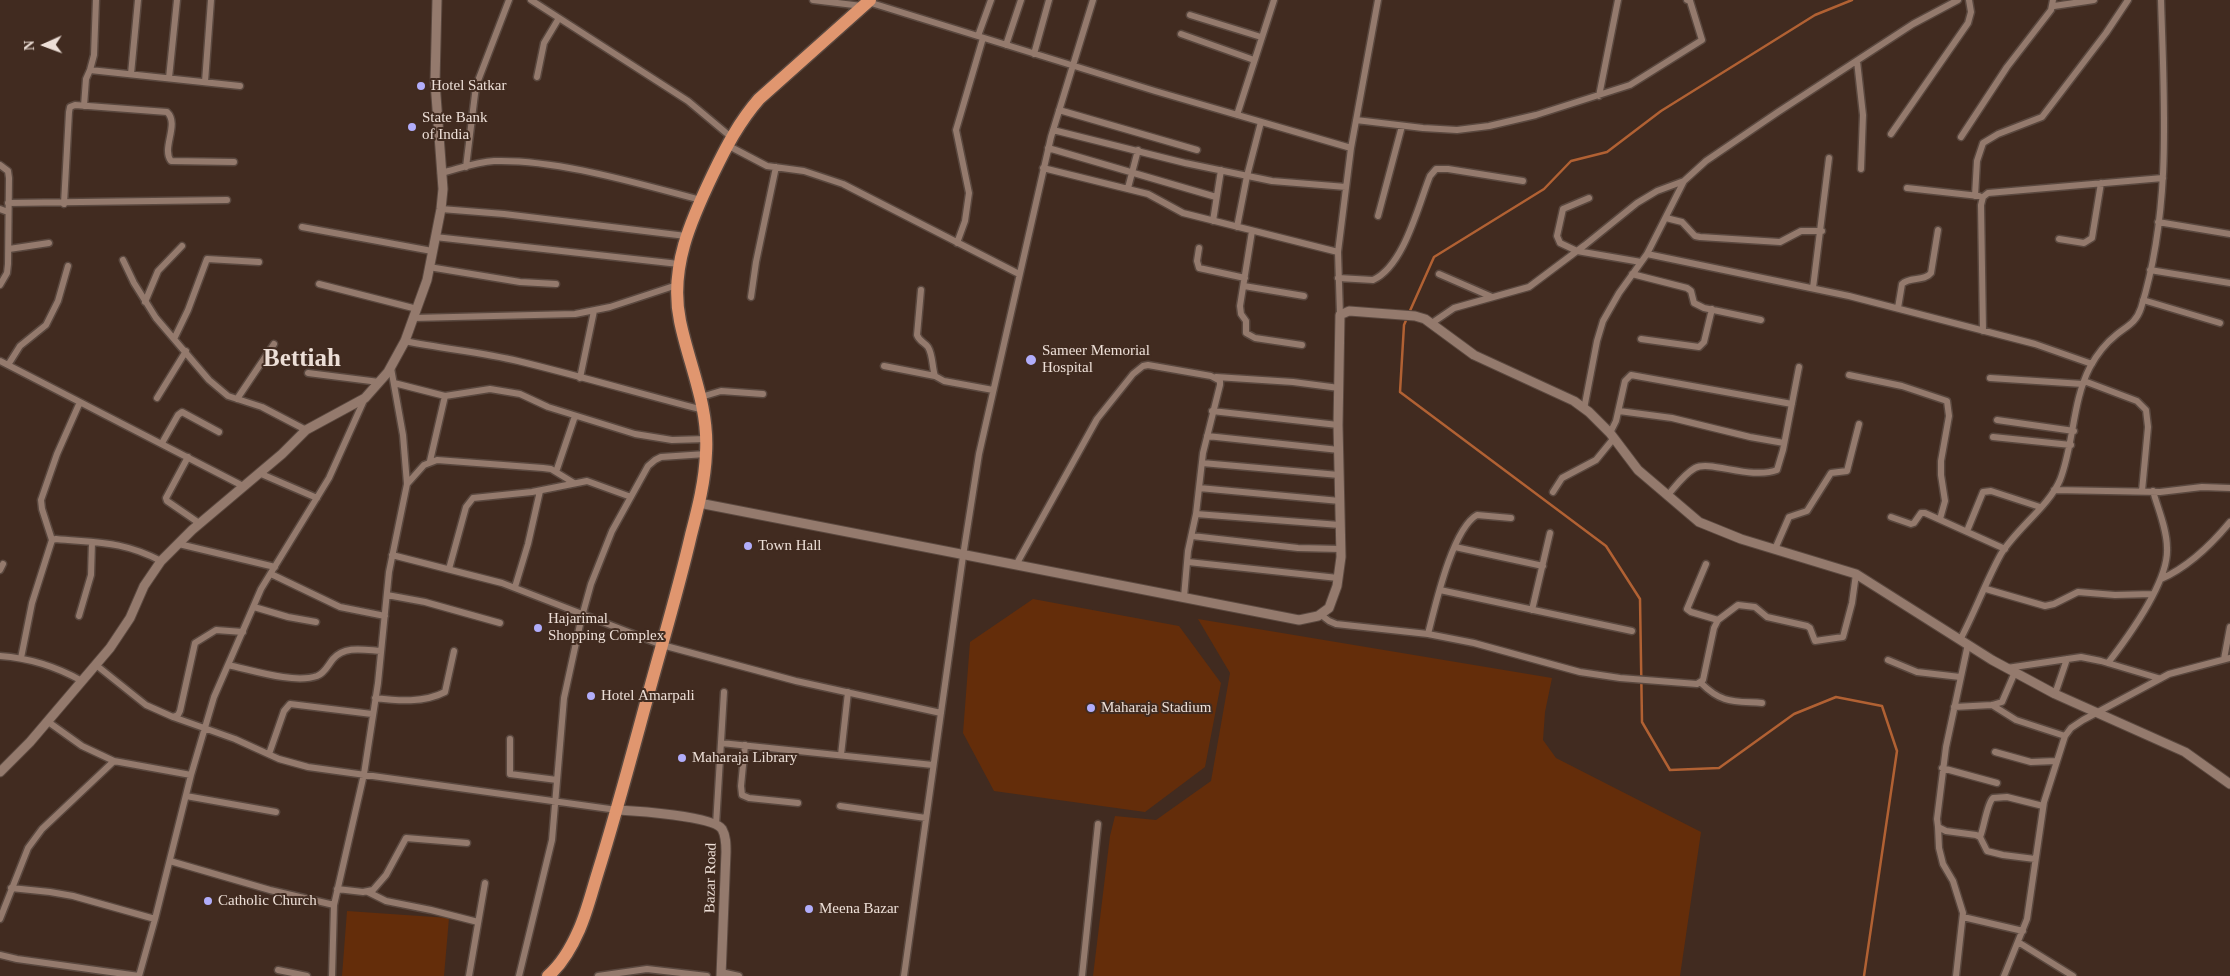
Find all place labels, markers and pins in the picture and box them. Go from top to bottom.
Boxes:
place label: Hotel Satkar [431,77,506,95]
marker: Hotel Satkar [415,80,427,92]
place label: State Bank of India [422,109,487,144]
marker: State Bank of India [406,121,418,133]
place label: Sameer Memorial Hospital [1042,342,1150,377]
marker: Sameer Memorial Hospital [1024,353,1038,367]
place label: Town Hall [758,537,822,555]
marker: Town Hall [742,540,754,552]
place label: Hajarimal Shopping Complex [548,610,664,645]
marker: Hajarimal Shopping Complex [532,622,544,634]
place label: Hotel Amarpali [601,687,695,705]
marker: Hotel Amarpali [585,690,597,702]
place label: Maharaja Stadium [1101,699,1211,717]
marker: Maharaja Stadium [1085,702,1097,714]
place label: Maharaja Library [692,749,797,767]
marker: Maharaja Library [676,752,688,764]
place label: Catholic Church [218,892,317,910]
marker: Catholic Church [202,895,214,907]
place label: Meena Bazar [819,900,899,918]
marker: Meena Bazar [803,903,815,915]

